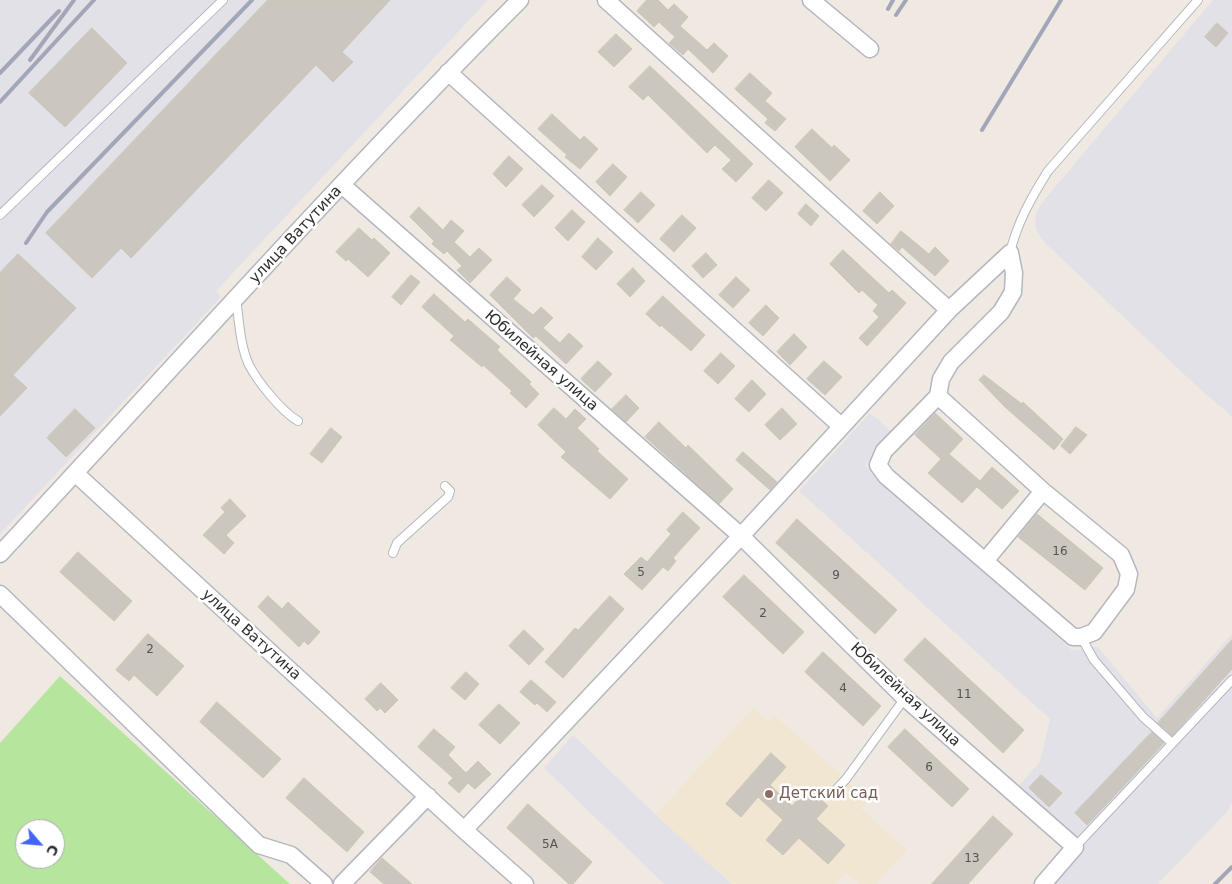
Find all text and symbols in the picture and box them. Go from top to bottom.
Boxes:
street label: улица Ватутина [246,182,346,288]
street label: Юбилейная улица [481,307,601,415]
house number: 16 [1052,545,1068,559]
house number: 5 [637,566,645,580]
house number: 9 [832,569,840,583]
street label: улица Ватутина [198,586,304,684]
house number: 2 [759,607,767,621]
street label: Юбилейная улица [846,639,964,751]
house number: 2 [146,643,154,657]
house number: 4 [839,682,847,696]
house number: 11 [956,688,972,702]
house number: 6 [925,761,933,775]
place label: Детский сад [779,785,878,803]
marker: Детский сад [763,788,775,800]
north arrow [15,819,65,869]
house number: 5А [542,838,558,852]
text: С [43,842,62,859]
house number: 13 [964,852,980,866]

